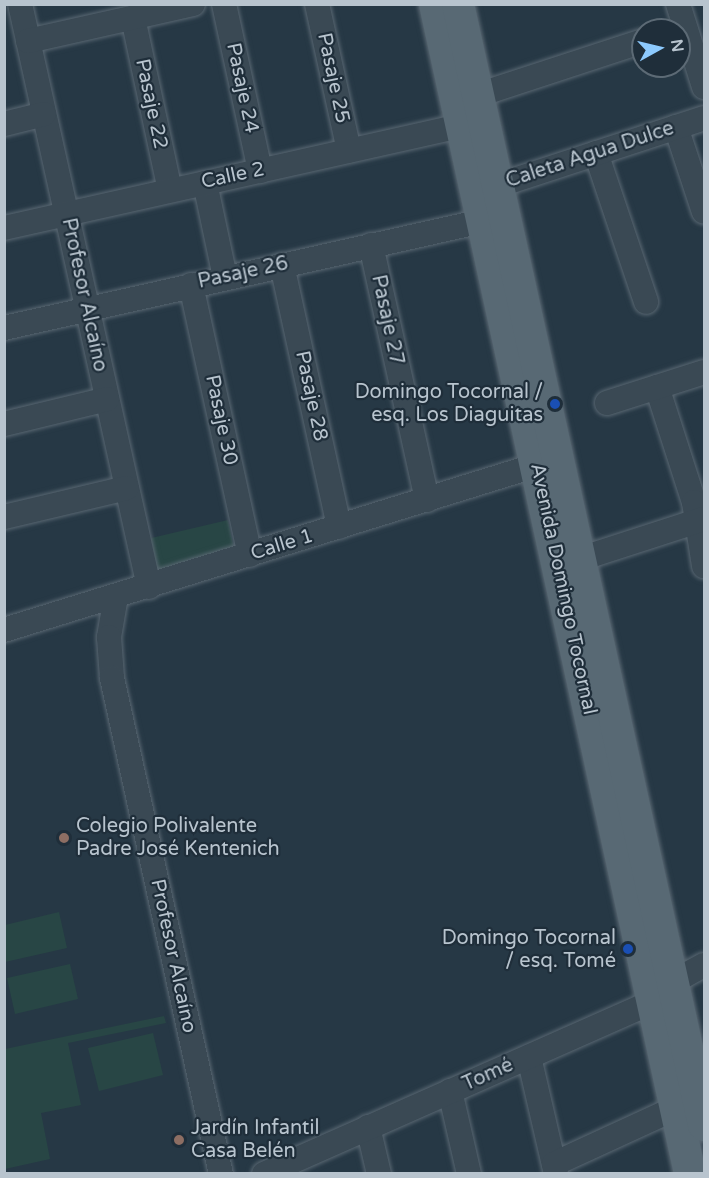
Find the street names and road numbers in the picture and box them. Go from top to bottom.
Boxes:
street label: Pasaje 25 [312,31,354,125]
street label: Pasaje 24 [221,41,263,135]
street label: Pasaje 22 [130,57,172,151]
street label: Caleta Agua Dulce [503,116,677,194]
street label: Calle 2 [199,158,267,194]
street label: Profesor Alcaíno [56,216,112,374]
street label: Pasaje 26 [196,252,290,294]
street label: Pasaje 27 [366,273,408,367]
street label: Pasaje 28 [290,349,332,443]
street label: Pasaje 30 [200,373,242,467]
street label: Avenida Domingo Tocornal [525,461,601,717]
street label: Calle 1 [248,524,316,566]
street label: Profesor Alcaíno [145,877,201,1035]
street label: Tomé [459,1053,517,1097]

